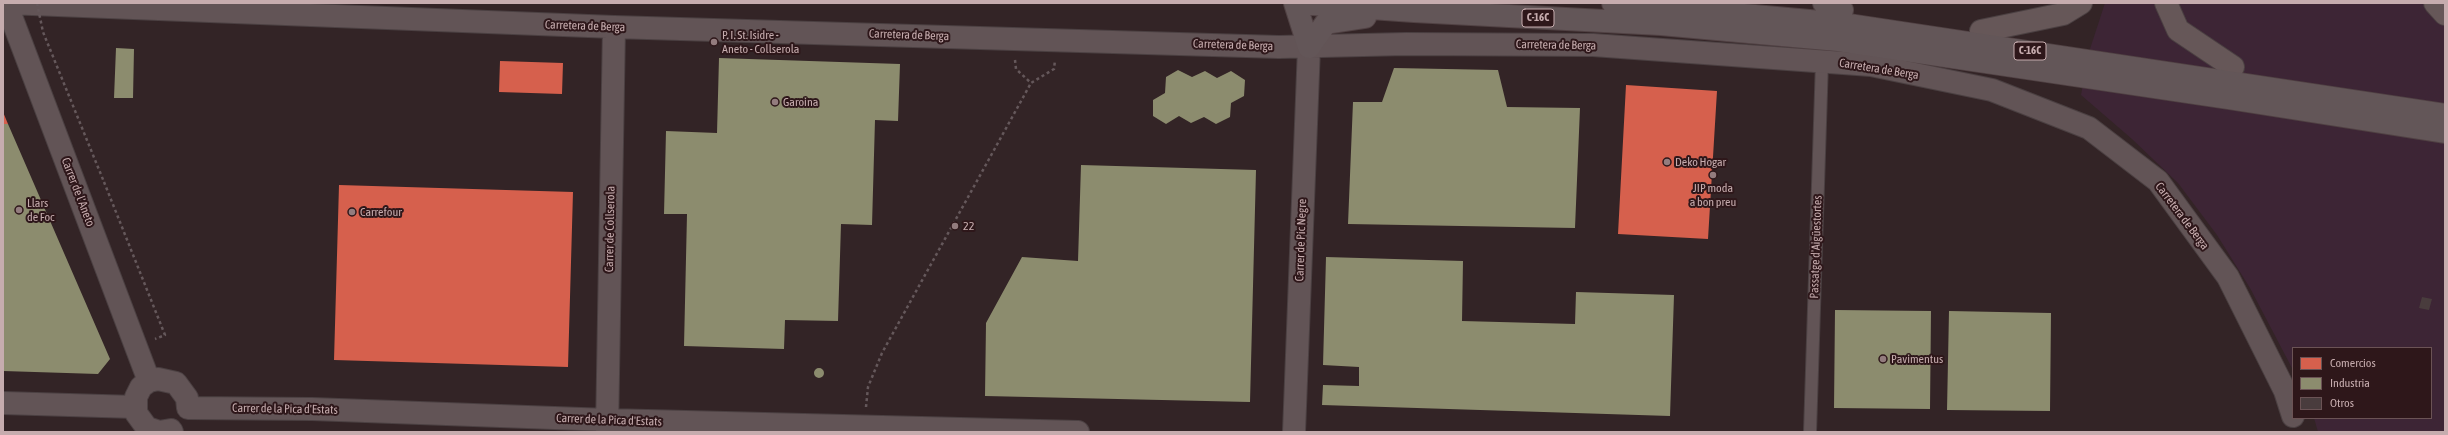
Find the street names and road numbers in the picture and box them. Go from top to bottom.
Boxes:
road number: C-16C [1522,9,1554,27]
street label: Carretera de Berga [545,17,625,35]
street label: Carretera de Berga [869,26,949,44]
street label: Carretera de Berga [1193,36,1273,54]
street label: Carretera de Berga [1516,37,1596,53]
road number: C-16C [2014,42,2046,60]
street label: Carretera de Berga [1838,56,1920,82]
street label: Carrer de l'Aneto [58,155,98,229]
street label: Carretera de Berga [2152,180,2212,252]
street label: Carrer de Collserola [602,186,618,272]
street label: Passatge d'Aigüestortes [1807,195,1825,299]
street label: Carrer de Pic Negre [1292,198,1310,282]
street label: Carrer de la Pica d'Estats [232,401,338,417]
street label: Carrer de la Pica d'Estats [556,411,662,429]

